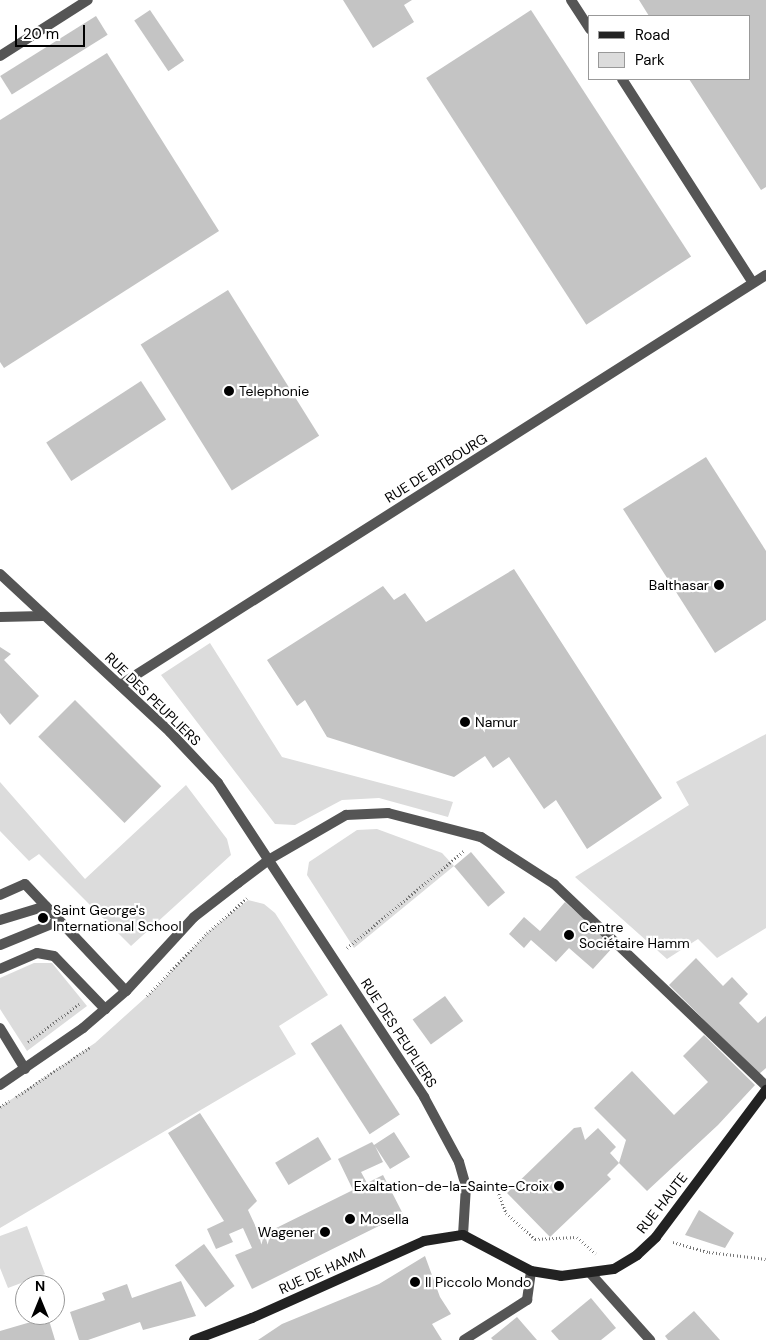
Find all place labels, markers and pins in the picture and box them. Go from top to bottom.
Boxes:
place label: Telephonie [239,383,309,399]
marker: Telephonie [223,385,235,397]
place label: Balthasar [649,577,709,593]
marker: Balthasar [713,579,725,591]
place label: Namur [475,714,518,730]
marker: Namur [459,716,471,728]
place label: Saint George's International School [53,902,182,934]
marker: Saint George's International School [37,912,49,924]
place label: Centre Sociétaire Hamm [579,919,690,952]
marker: Centre Sociétaire Hamm [563,929,575,941]
place label: Exaltation-de-la-Sainte-Croix [354,1178,549,1194]
marker: Exaltation-de-la-Sainte-Croix [553,1180,565,1192]
place label: Mosella [360,1211,409,1227]
marker: Mosella [344,1213,356,1225]
place label: Wagener [258,1224,315,1240]
marker: Wagener [319,1226,331,1238]
place label: Il Piccolo Mondo [425,1274,531,1290]
marker: Il Piccolo Mondo [409,1276,421,1288]

